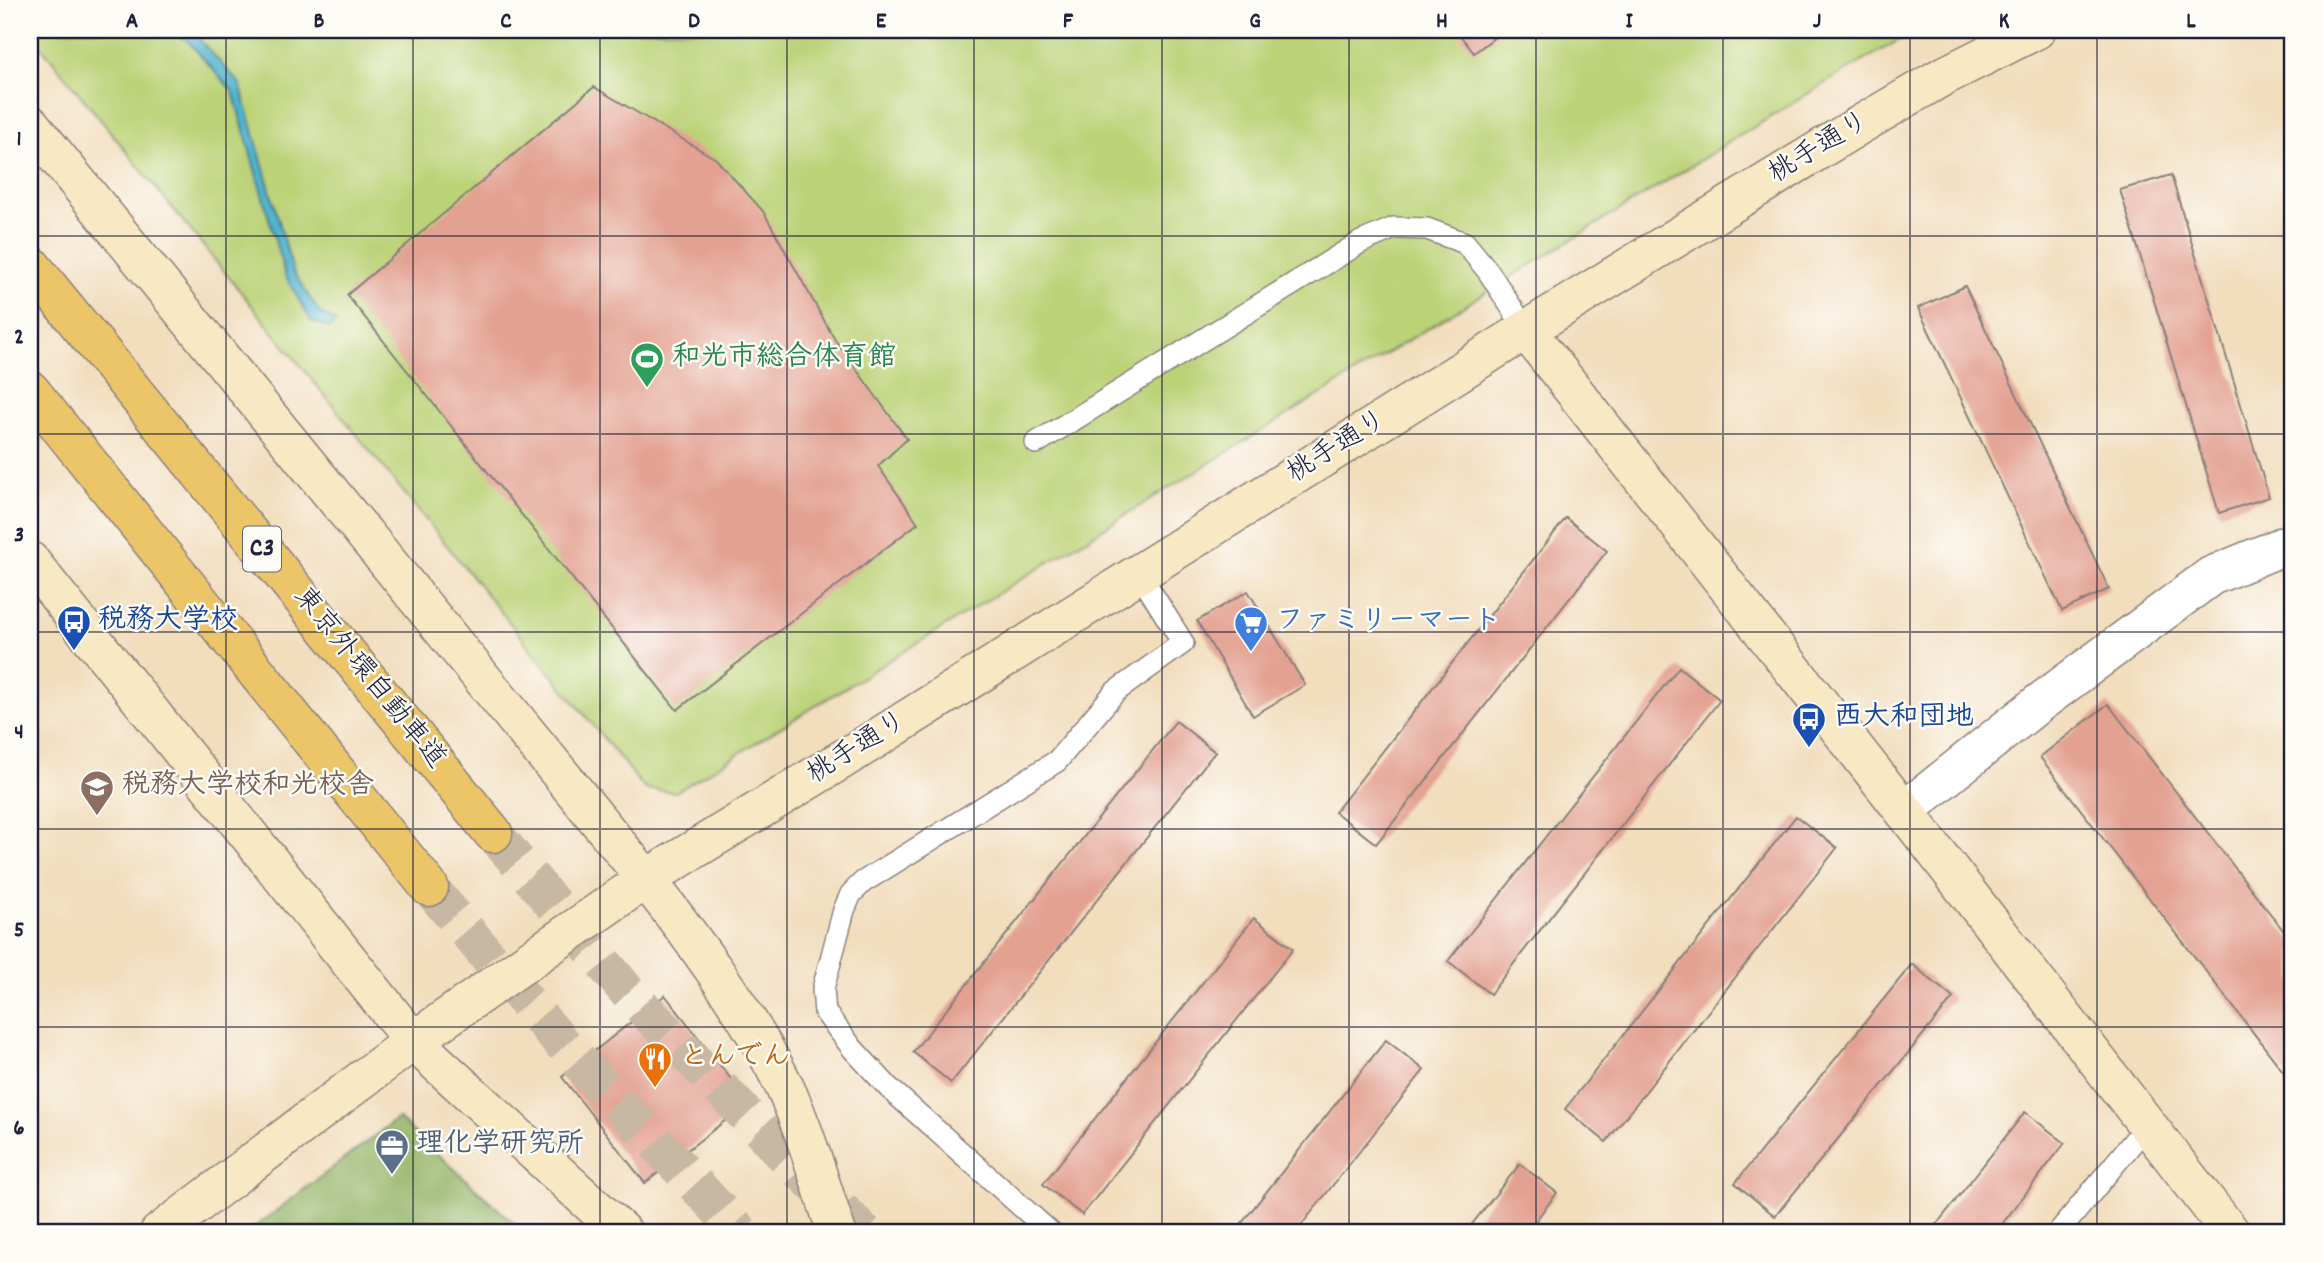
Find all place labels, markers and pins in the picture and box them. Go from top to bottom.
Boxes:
place label: 和光市総合体育館 [672,339,896,379]
sports icon: 和光市総合体育館 [628,340,666,389]
place label: 税務大学校 [98,602,238,642]
bus stop icon: 税務大学校 [55,603,93,652]
place label: ファミリーマート [1276,603,1501,643]
supermarket icon: ファミリーマート [1232,604,1270,653]
place label: 西大和団地 [1834,699,1974,739]
bus stop icon: 西大和団地 [1790,700,1828,749]
place label: 税務大学校和光校舎 [122,767,374,807]
school or university icon: 税務大学校和光校舎 [78,768,116,817]
place label: とんでん [680,1039,791,1079]
restaurant icon: とんでん [636,1040,674,1089]
place label: 理化学研究所 [416,1126,584,1166]
office icon: 理化学研究所 [373,1127,411,1176]

